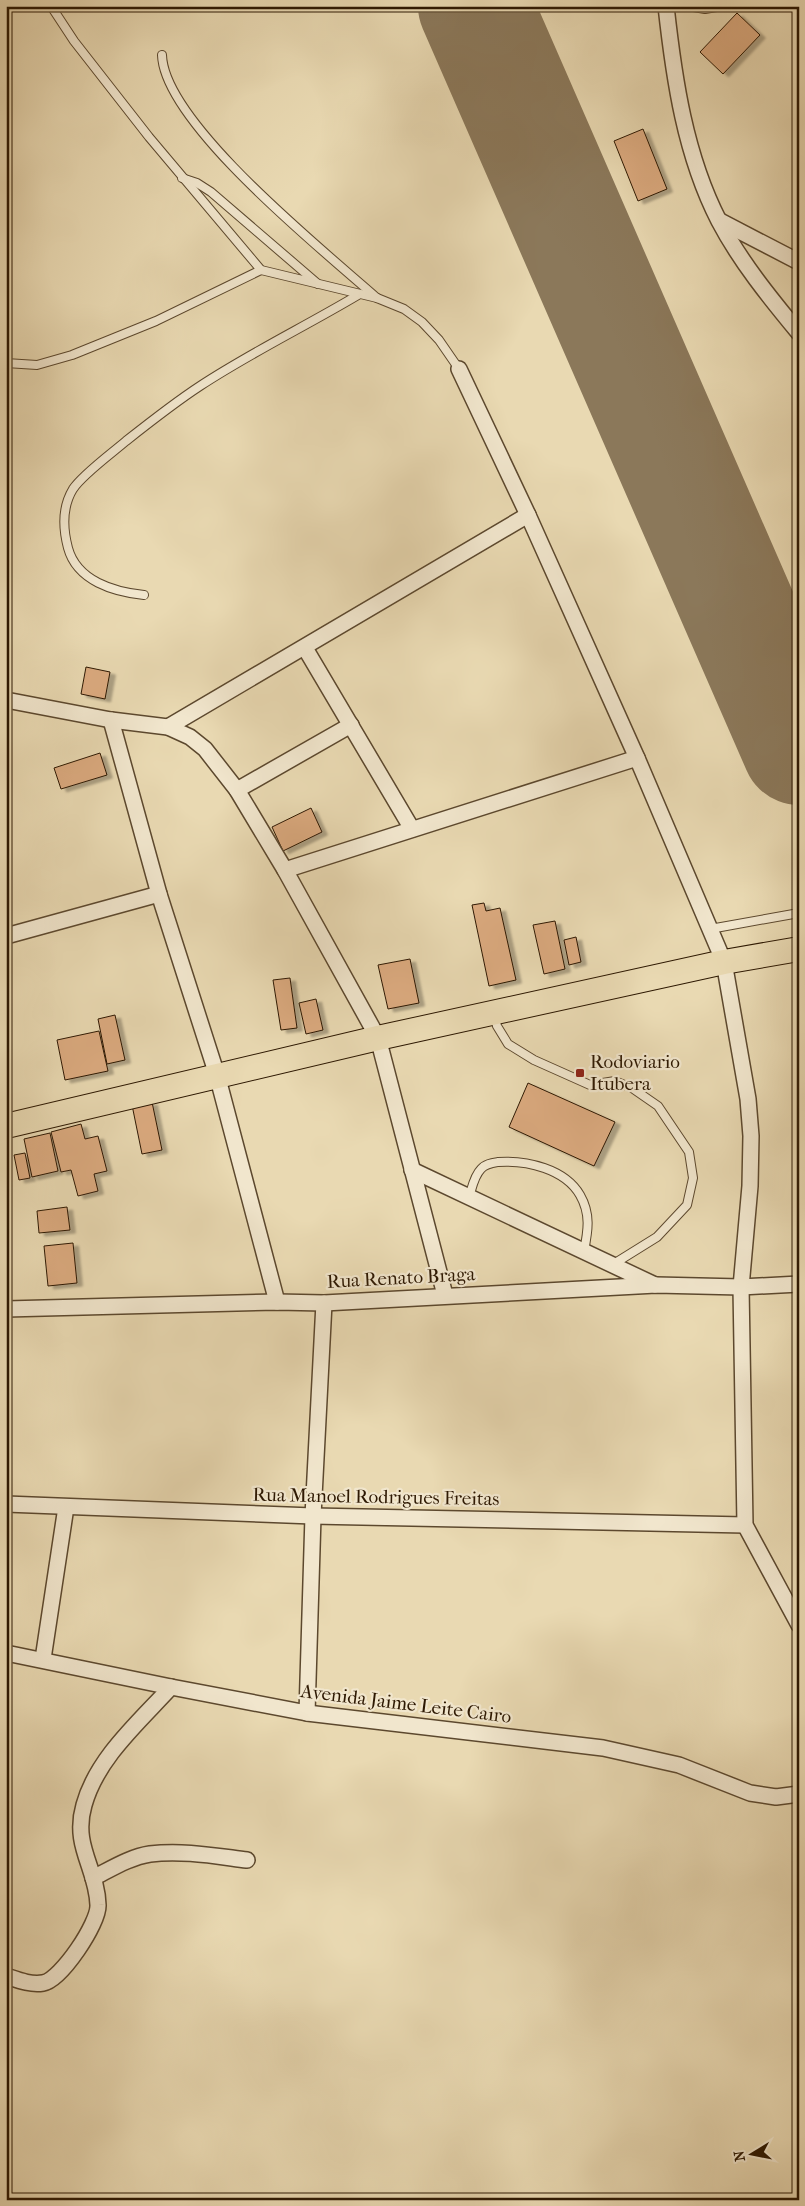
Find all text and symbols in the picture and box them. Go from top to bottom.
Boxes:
place label: Rodoviario Itubera [590,1051,680,1095]
marker: Rodoviario Itubera [574,1067,586,1079]
street label: Rua Renato Braga [326,1263,476,1293]
street label: Rua Manoel Rodrigues Freitas [252,1484,500,1510]
street label: Avenida Jaime Leite Cairo [298,1680,513,1728]
north arrow [728,2128,778,2178]
text: N [730,2149,749,2163]

